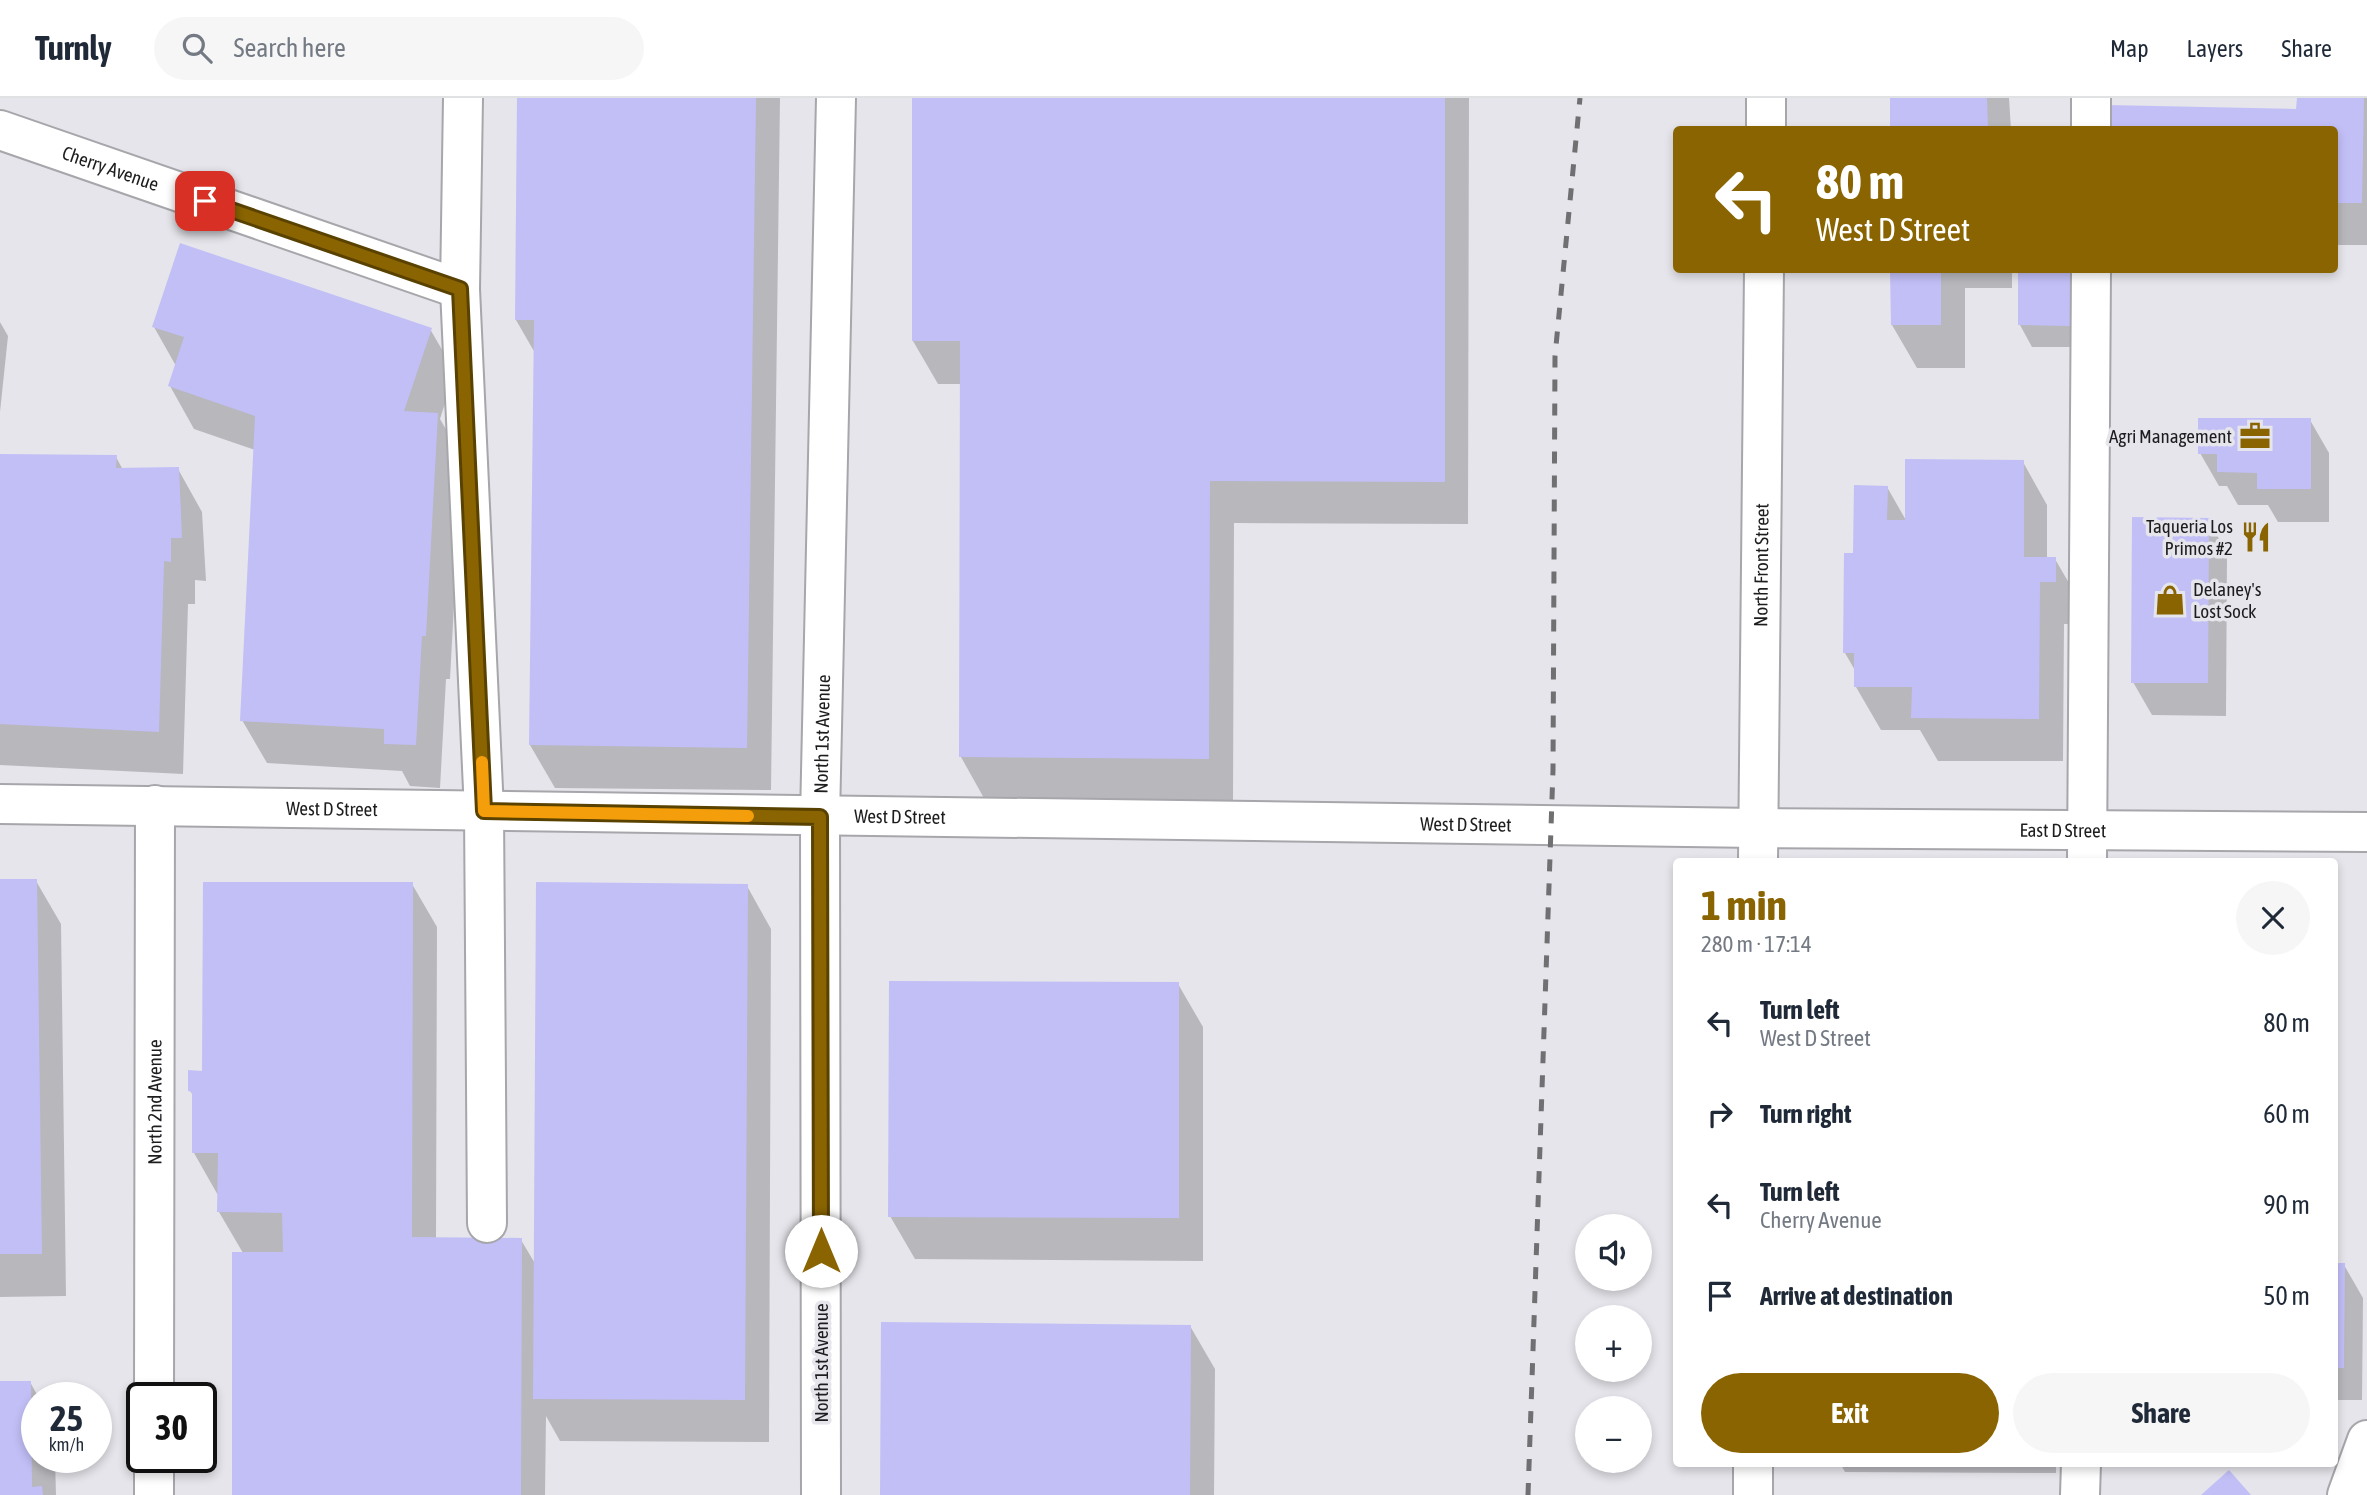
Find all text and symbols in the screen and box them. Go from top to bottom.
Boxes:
search box [154,17,644,80]
text: Turnly [35,29,112,67]
icon: search [178,29,216,67]
text: Search here [234,33,346,63]
text: Map [2110,35,2149,62]
text: Layers [2187,35,2243,62]
text: Share [2281,35,2332,62]
street label: Cherry Avenue [59,141,162,195]
text: 80 m [1816,153,1904,209]
icon: left [1701,154,1792,245]
pin [175,171,235,231]
icon: arrive [186,182,224,220]
text: West D Street [1816,211,1970,248]
office icon: Agri Management [2238,419,2272,453]
place label: Agri Management [2109,425,2232,447]
street label: North Front Street [1749,503,1773,627]
place label: Taqueria Los Primos #2 [2146,515,2233,559]
restaurant icon: Taqueria Los Primos #2 [2239,520,2273,554]
place label: Delaney's Lost Sock [2193,578,2262,622]
shop icon: Delaney's Lost Sock [2153,583,2187,617]
street label: North 1st Avenue [810,674,834,794]
street label: West D Street [286,797,378,820]
street label: West D Street [854,805,946,828]
street label: West D Street [1420,812,1512,836]
street label: East D Street [2019,819,2106,841]
text: 1 min [1701,881,1787,929]
button: close [2236,881,2310,955]
text: 280 m · 17:14 [1701,931,1812,957]
text: Turn left [1760,995,1840,1025]
icon: left [1701,1004,1739,1042]
text: 80 m [2263,1008,2310,1038]
text: West D Street [1760,1025,1871,1051]
street label: North 2nd Avenue [143,1039,166,1165]
icon: right [1701,1095,1739,1133]
text: Turn right [1760,1099,1851,1129]
text: 60 m [2263,1099,2310,1129]
text: Turn left [1760,1177,1840,1207]
icon: left [1701,1186,1739,1224]
text: 90 m [2263,1190,2310,1220]
text: Cherry Avenue [1760,1207,1882,1233]
position arrow [784,1214,858,1288]
map controls [1575,1214,1652,1473]
button: sound [1575,1214,1652,1291]
icon: arrive [1701,1277,1739,1315]
text: Arrive at destination [1760,1281,1953,1311]
text: 50 m [2263,1281,2310,1311]
street label: North 1st Avenue [810,1303,832,1423]
button: + [1575,1305,1652,1382]
button: Exit [1701,1373,1999,1453]
button: Share [2013,1373,2310,1453]
speed limit sign: 30 [126,1382,217,1473]
button: − [1575,1396,1652,1473]
text: 25 [50,1398,83,1438]
text: km/h [49,1434,84,1455]

